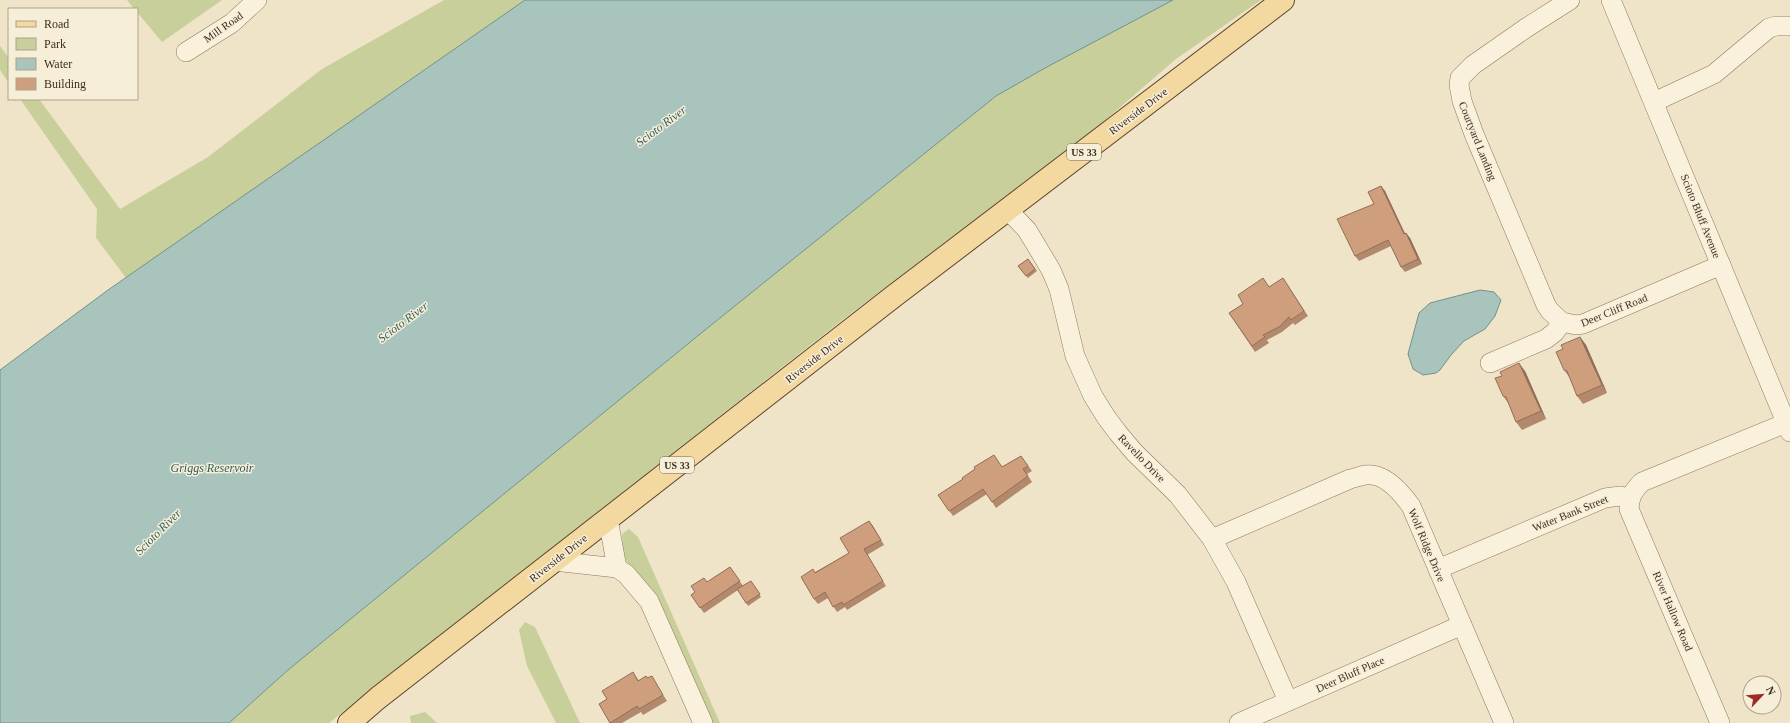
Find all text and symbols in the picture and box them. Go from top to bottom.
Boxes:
legend [8,8,138,100]
street label: Mill Road [201,9,245,45]
text: Road [44,17,69,31]
text: Park [44,37,66,51]
text: Water [44,57,72,71]
text: Building [44,77,86,91]
street label: Riverside Drive [1106,85,1170,137]
street label: Courtyard Landing [1457,100,1499,183]
water label: Scioto River [633,102,689,149]
road number: US 33 [1067,144,1101,160]
street label: Scioto Bluff Avenue [1679,172,1723,260]
street label: Deer Cliff Road [1579,291,1649,329]
water label: Scioto River [375,298,431,345]
street label: Riverside Drive [783,333,845,385]
street label: Ravello Drive [1116,432,1168,485]
road number: US 33 [660,457,694,473]
water label: Griggs Reservoir [171,461,254,475]
street label: Water Bank Street [1530,492,1610,534]
water label: Scioto River [132,506,184,558]
street label: Wolf Ridge Drive [1406,507,1448,584]
street label: Riverside Drive [527,532,589,584]
street label: River Hallow Road [1651,569,1695,653]
street label: Deer Bluff Place [1314,653,1386,694]
north arrow [1742,675,1782,715]
text: N [1764,684,1778,697]

